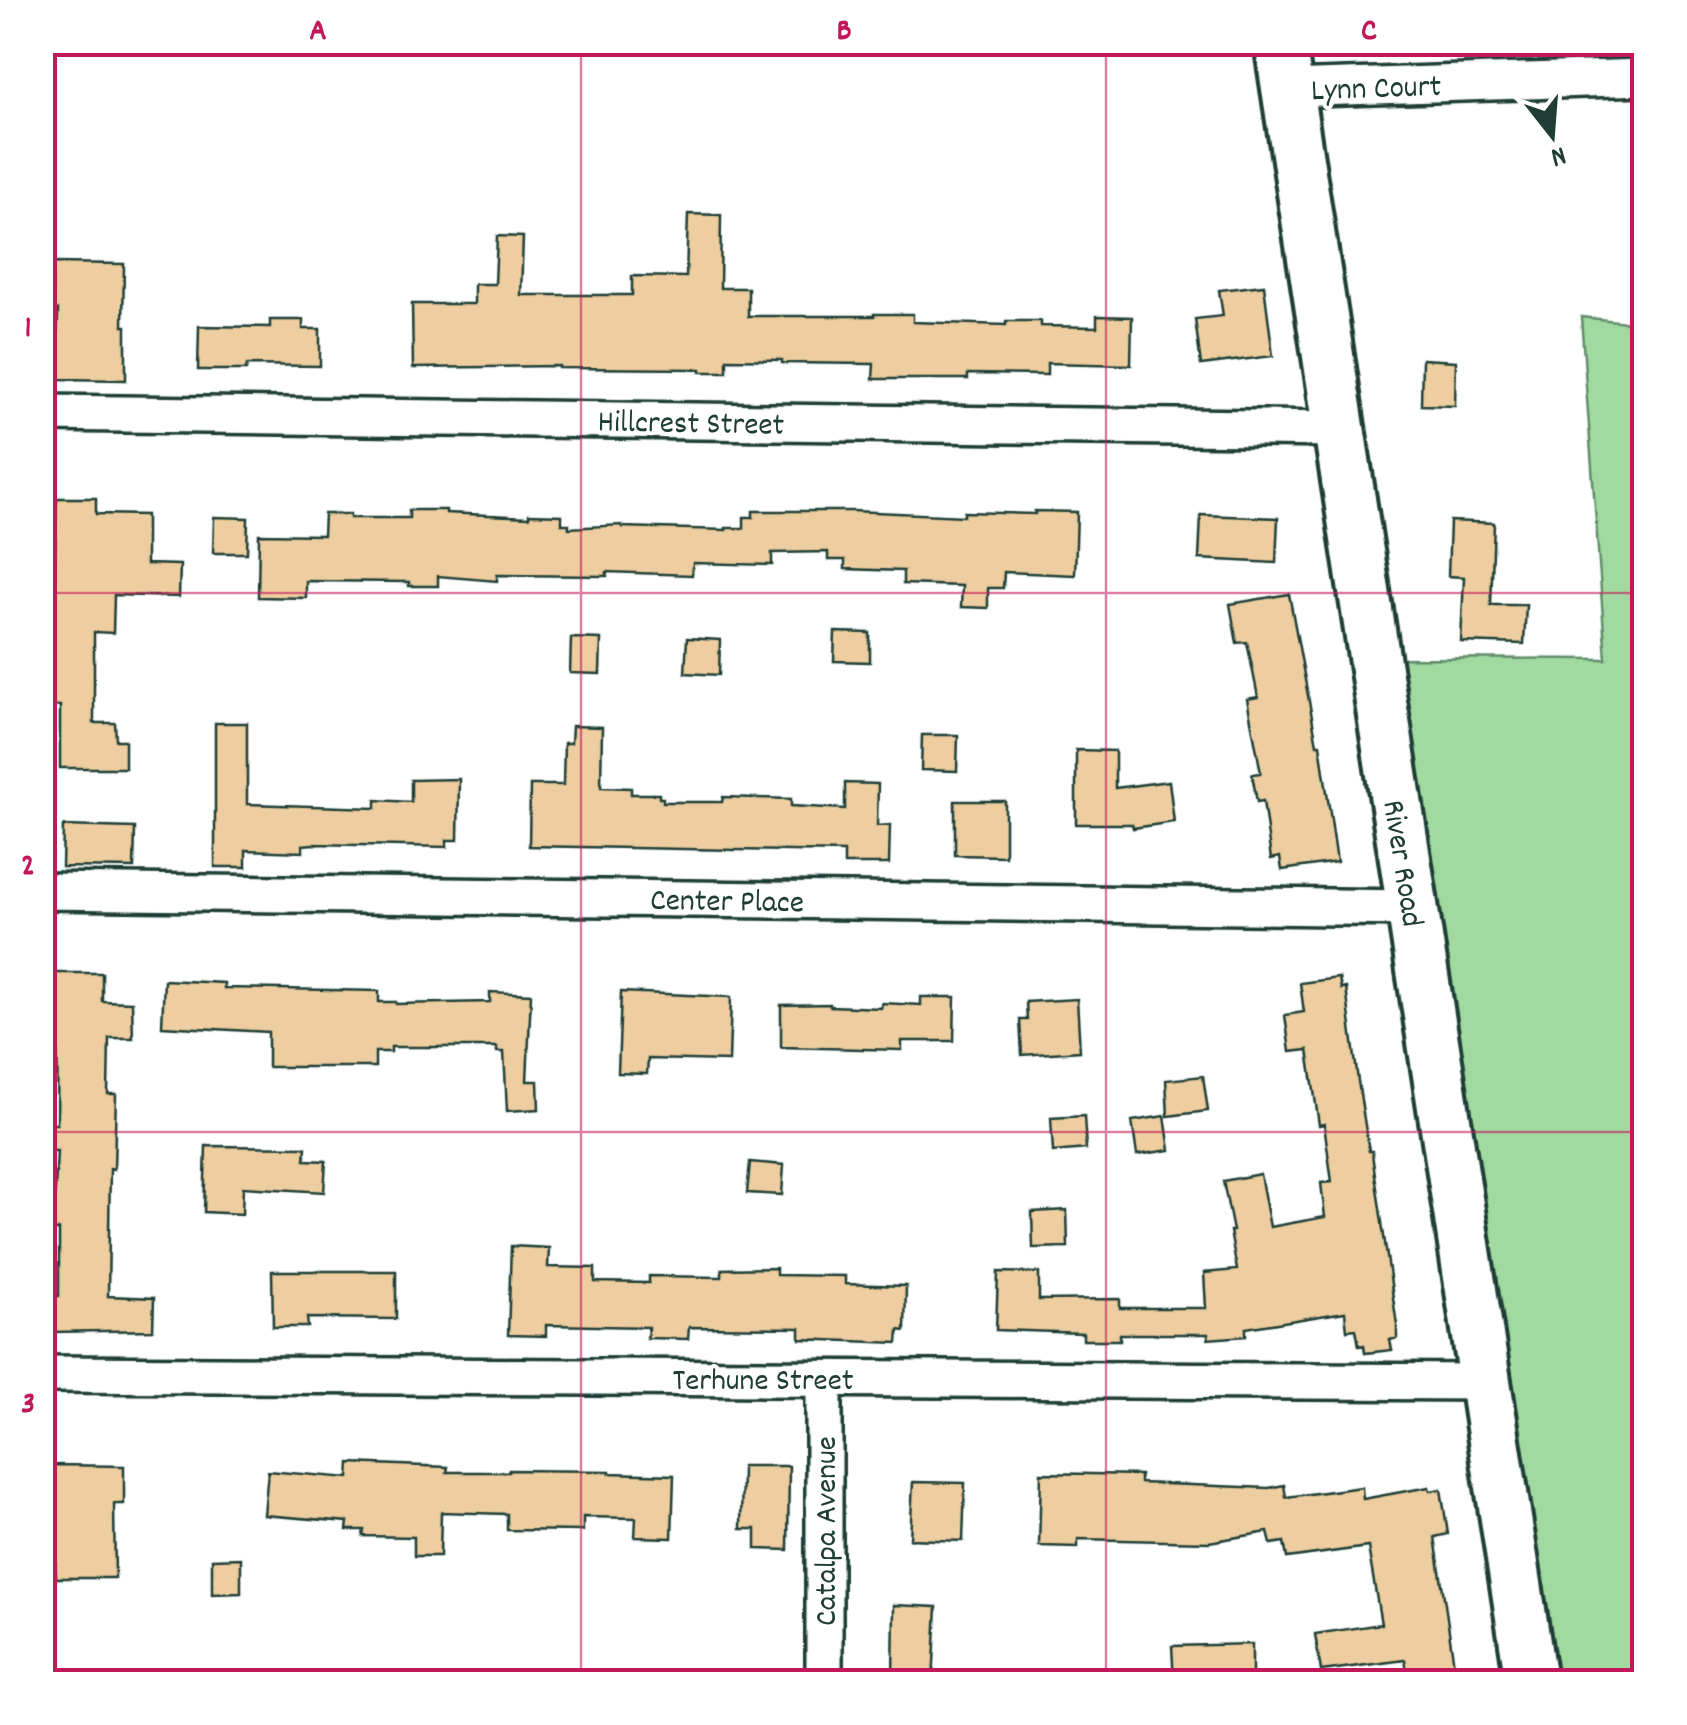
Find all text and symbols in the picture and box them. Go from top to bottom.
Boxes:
text: A [309,10,327,56]
text: B [836,10,852,56]
text: C [1361,10,1377,56]
street label: Lynn Court [1310,66,1442,116]
north arrow [1502,85,1602,185]
text: N [1545,133,1570,175]
text: 1 [24,307,32,353]
street label: Hillcrest Street [597,401,785,451]
street label: River Road [1367,797,1433,931]
text: 2 [21,845,35,891]
street label: Center Place [650,880,804,928]
street label: Terhune Street [672,1360,854,1406]
text: 3 [21,1383,35,1429]
street label: Catalpa Avenue [806,1436,852,1626]

